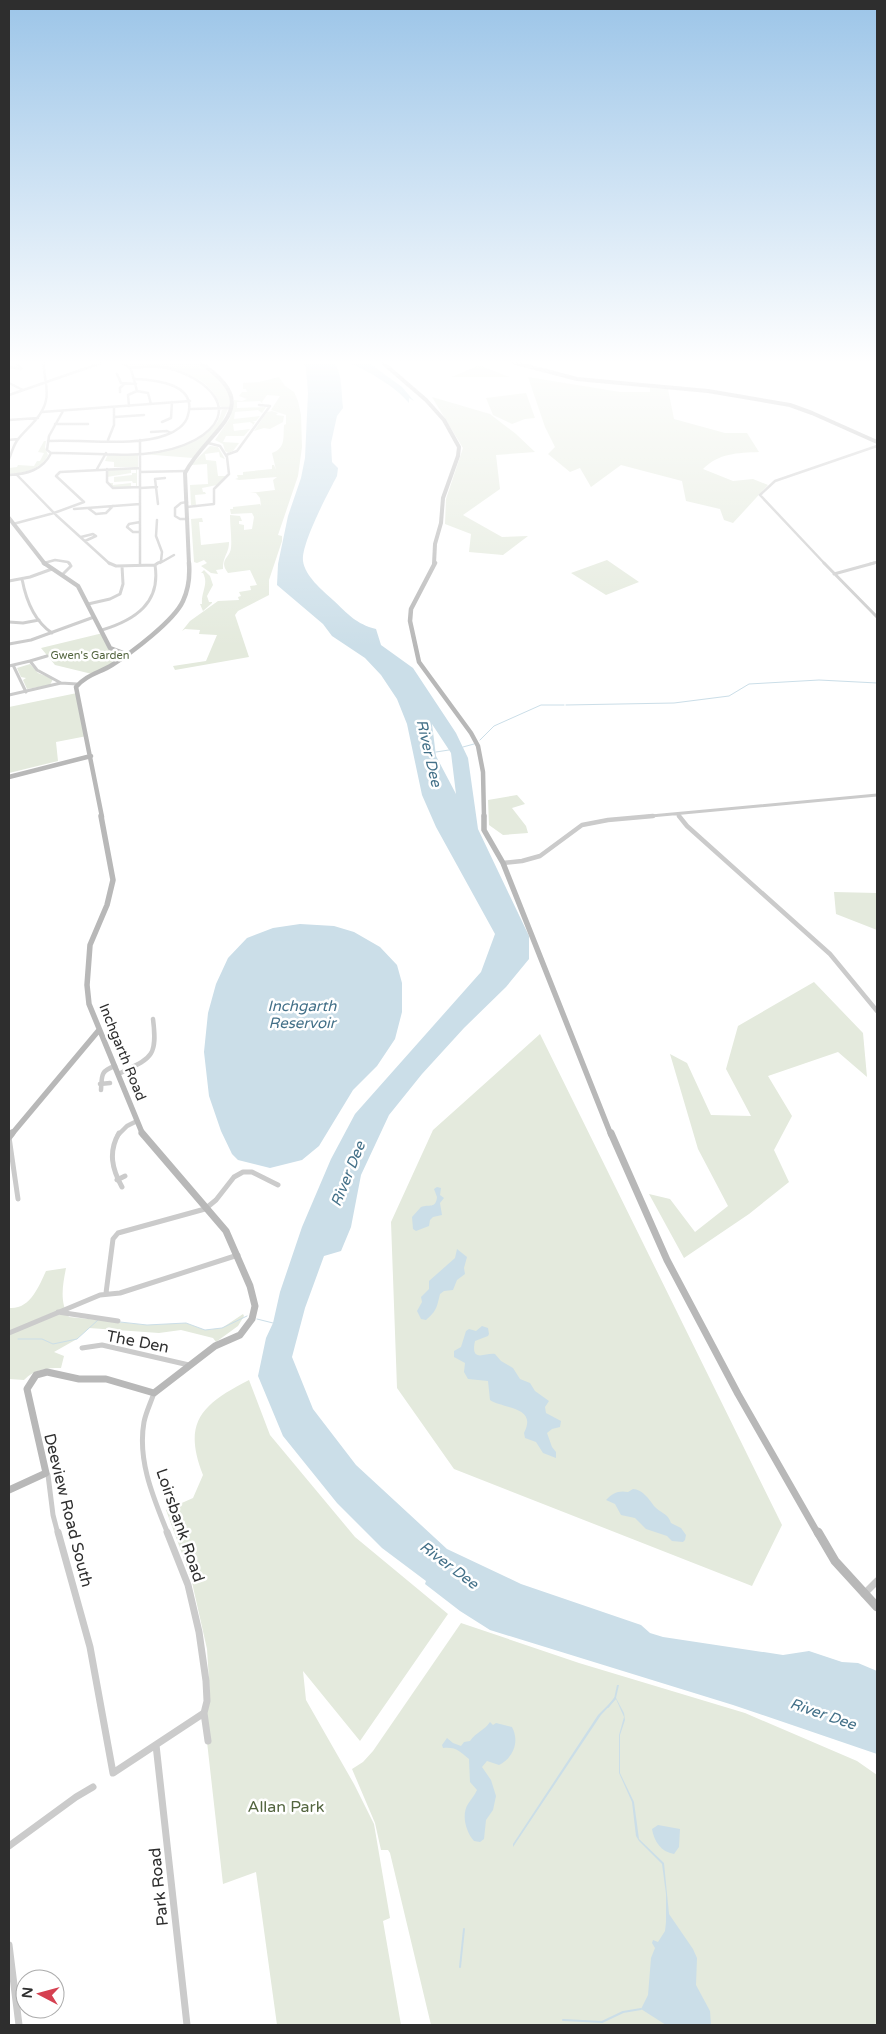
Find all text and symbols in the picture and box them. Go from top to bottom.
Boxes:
park label: Gwen's Garden [51,649,129,662]
water label: River Dee [413,718,446,790]
water label: Inchgarth Reservoir [268,997,338,1032]
street label: Inchgarth Road [95,1001,150,1103]
water label: River Dee [327,1138,370,1209]
street label: The Den [105,1326,171,1358]
street label: Deeview Road South [39,1431,97,1589]
street label: Loirsbank Road [151,1466,209,1585]
water label: River Dee [416,1537,483,1594]
water label: River Dee [788,1694,860,1734]
park label: Allan Park [248,1797,325,1817]
street label: Park Road [145,1847,173,1927]
north arrow [15,1969,65,2019]
text: N [19,1986,37,1999]

